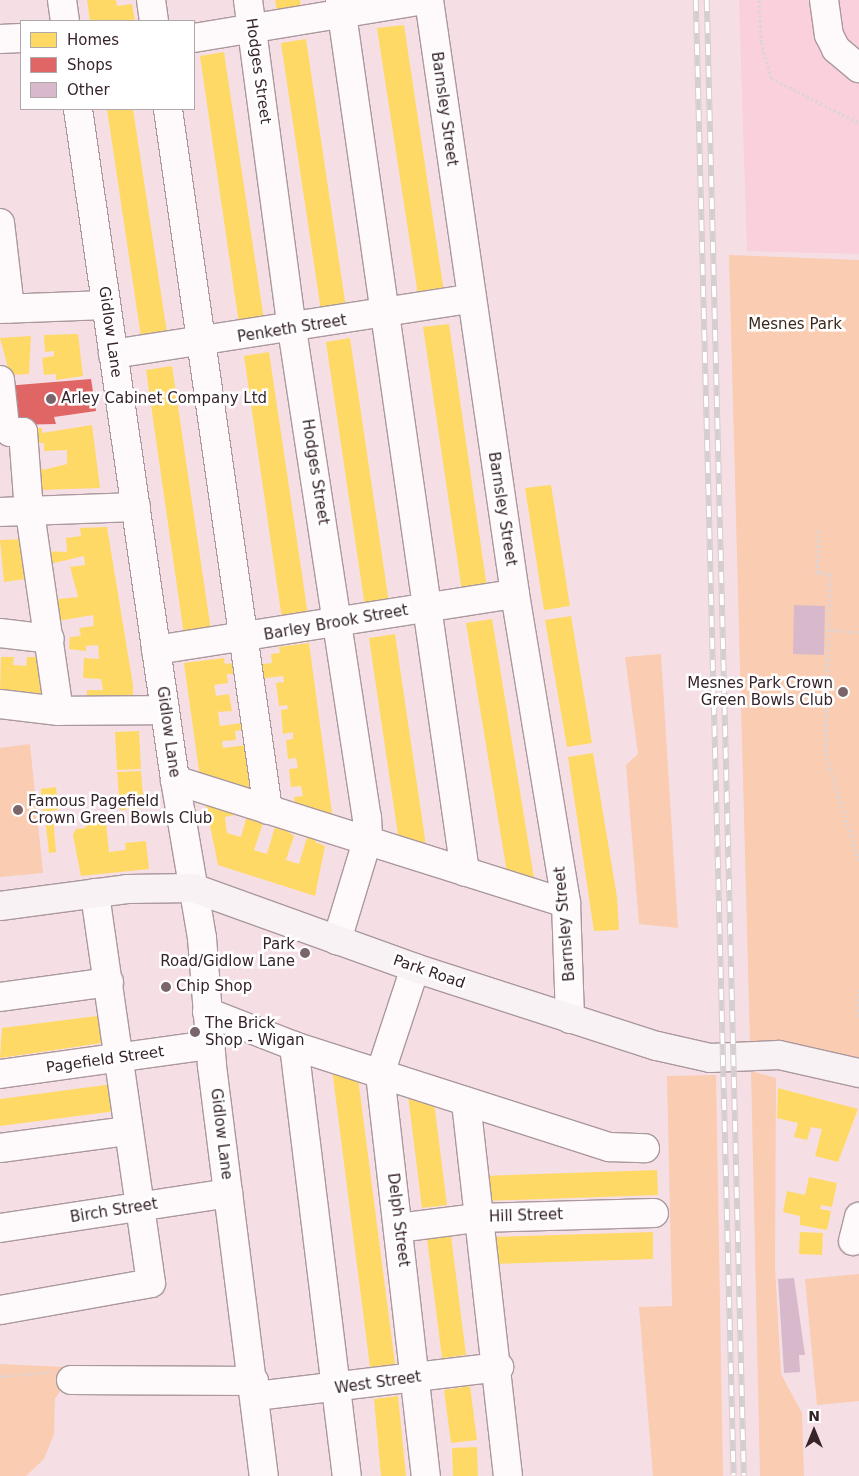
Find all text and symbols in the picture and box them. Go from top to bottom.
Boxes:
street label: Hodges Street [242,17,274,125]
legend [20,20,195,110]
text: Homes [67,31,119,49]
street label: Barnsley Street [427,51,461,167]
text: Shops [67,56,113,74]
text: Other [67,81,110,99]
street label: Gidlow Lane [95,285,125,379]
street label: Penketh Street [236,311,348,347]
park label: Mesnes Park [748,316,842,334]
place label: Arley Cabinet Company Ltd [61,390,267,408]
marker: Arley Cabinet Company Ltd [45,393,57,405]
street label: Hodges Street [298,418,332,526]
street label: Barnsley Street [484,451,520,567]
street label: Barley Brook Street [262,601,410,645]
place label: Mesnes Park Crown Green Bowls Club [687,674,833,709]
street label: Gidlow Lane [153,685,183,779]
marker: Mesnes Park Crown Green Bowls Club [837,686,849,698]
place label: Famous Pagefield Crown Green Bowls Club [28,792,212,827]
marker: Famous Pagefield Crown Green Bowls Club [12,804,24,816]
street label: Barnsley Street [551,866,579,982]
place label: Park Road/Gidlow Lane [160,935,295,970]
marker: Park Road/Gidlow Lane [299,947,311,959]
street label: Park Road [391,951,467,993]
place label: Chip Shop [176,978,252,996]
marker: Chip Shop [160,981,172,993]
place label: The Brick Shop - Wigan [205,1014,305,1049]
marker: The Brick Shop - Wigan [189,1026,201,1038]
street label: Pagefield Street [45,1043,165,1077]
street label: Gidlow Lane [206,1087,236,1181]
street label: Delph Street [383,1172,413,1268]
street label: Birch Street [69,1195,159,1227]
street label: Hill Street [489,1206,563,1226]
street label: West Street [334,1368,422,1398]
north arrow [789,1406,839,1456]
text: N [808,1408,820,1424]

